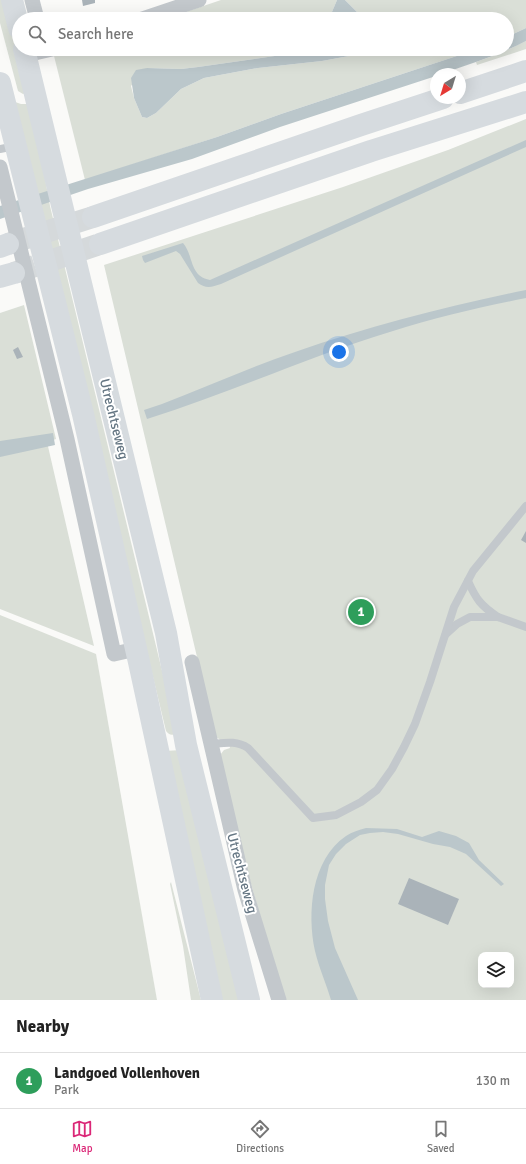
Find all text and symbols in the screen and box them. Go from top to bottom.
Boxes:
search box [12,12,514,56]
icon: search [26,23,48,45]
text: Search here [58,25,134,43]
north arrow [430,68,466,104]
your location [329,342,349,362]
street label: Utrechtseweg [96,377,132,461]
pin: 1 [348,597,374,627]
street label: Utrechtseweg [223,831,261,915]
map controls [478,952,514,988]
button: layers [478,952,514,988]
text: Nearby [16,1016,69,1037]
text: Landgoed Vollenhoven [54,1064,200,1082]
text: 1 [25,1073,33,1089]
text: 130 m [476,1073,510,1089]
text: Park [54,1082,79,1098]
tab: Map [71,1118,93,1155]
tab: Directions [236,1118,284,1155]
tab: Saved [427,1118,455,1155]

